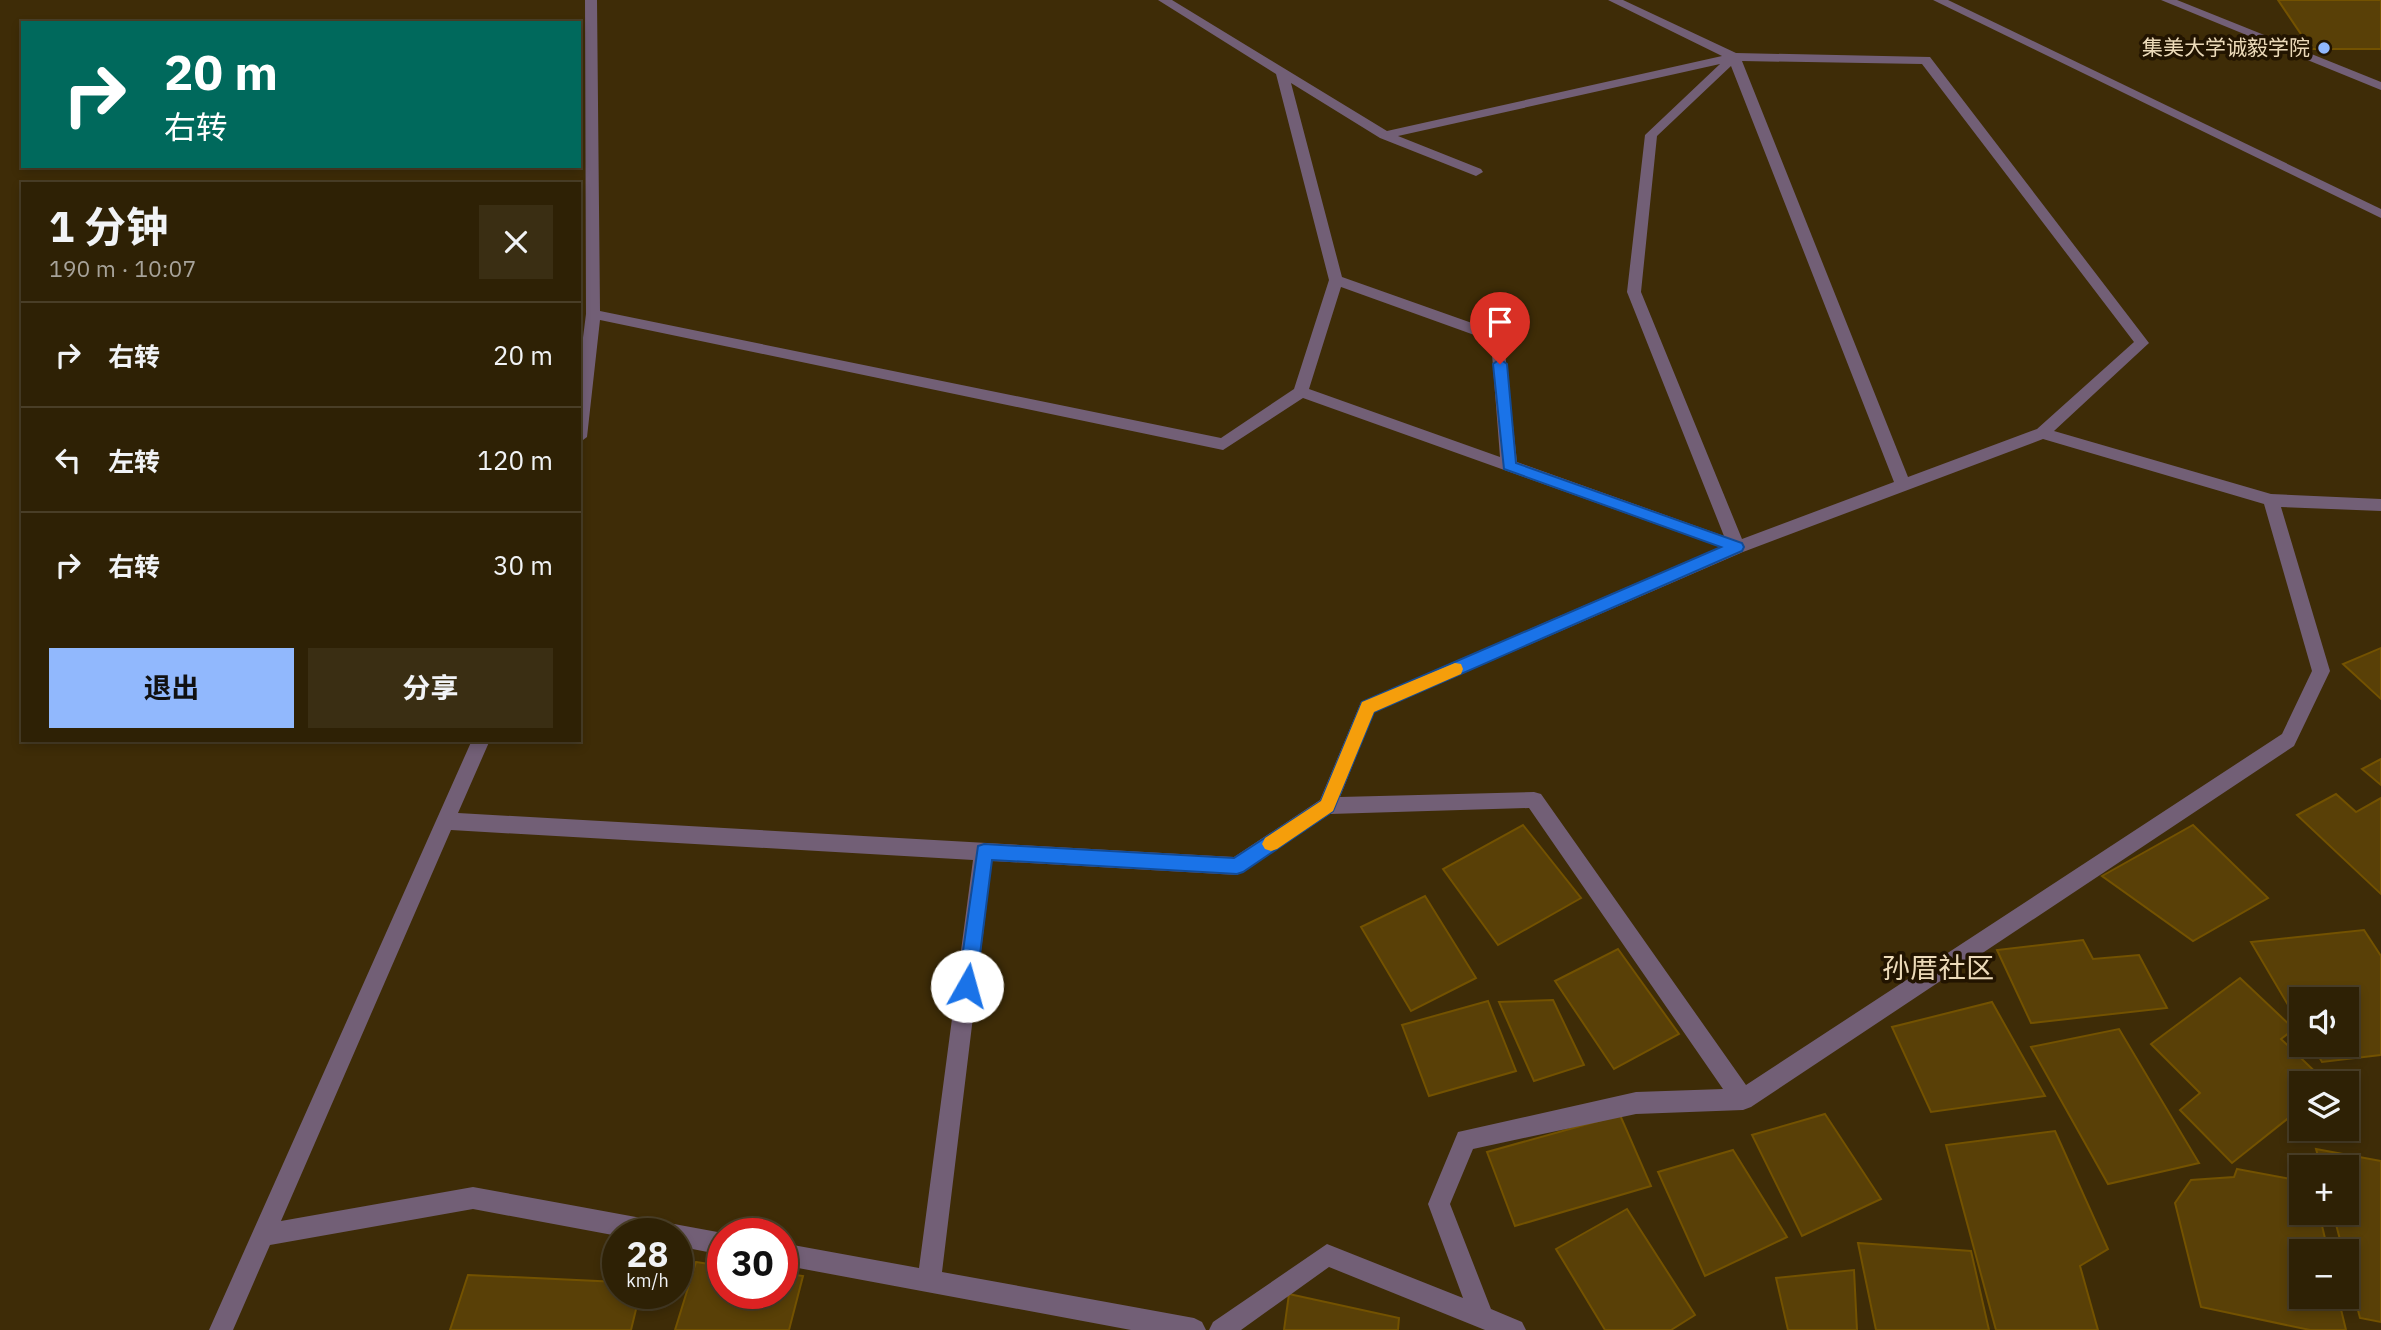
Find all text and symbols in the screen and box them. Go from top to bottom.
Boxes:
place label: 集美大学诚毅学院 [2142,33,2310,61]
text: 20 m [164,40,278,103]
marker: 集美大学诚毅学院 [2316,40,2332,56]
icon: right [49,49,140,140]
text: 右转 [164,106,228,148]
text: 1 分钟 [49,199,168,254]
button: close [479,205,553,279]
text: 190 m · 10:07 [49,253,196,283]
pin [1470,292,1530,364]
icon: arrive [1481,303,1519,341]
icon: right [49,336,87,374]
text: 20 m [493,338,553,372]
text: 右转 [108,339,160,373]
icon: left [49,441,87,479]
text: 120 m [477,443,553,477]
text: 左转 [108,444,160,478]
icon: right [49,546,87,584]
text: 30 m [493,548,553,582]
text: 右转 [108,549,160,583]
button: 退出 [49,648,294,728]
button: 分享 [308,648,553,728]
position arrow [930,949,1004,1023]
district label: 孙厝社区 [1882,949,1994,986]
map controls [2289,987,2359,1309]
button: sound [2289,987,2359,1057]
button: layers [2289,1071,2359,1141]
button: + [2289,1155,2359,1225]
speed limit sign: 30 [707,1218,798,1309]
text: 28 [626,1231,669,1277]
button: − [2289,1239,2359,1309]
text: km/h [626,1269,669,1292]

